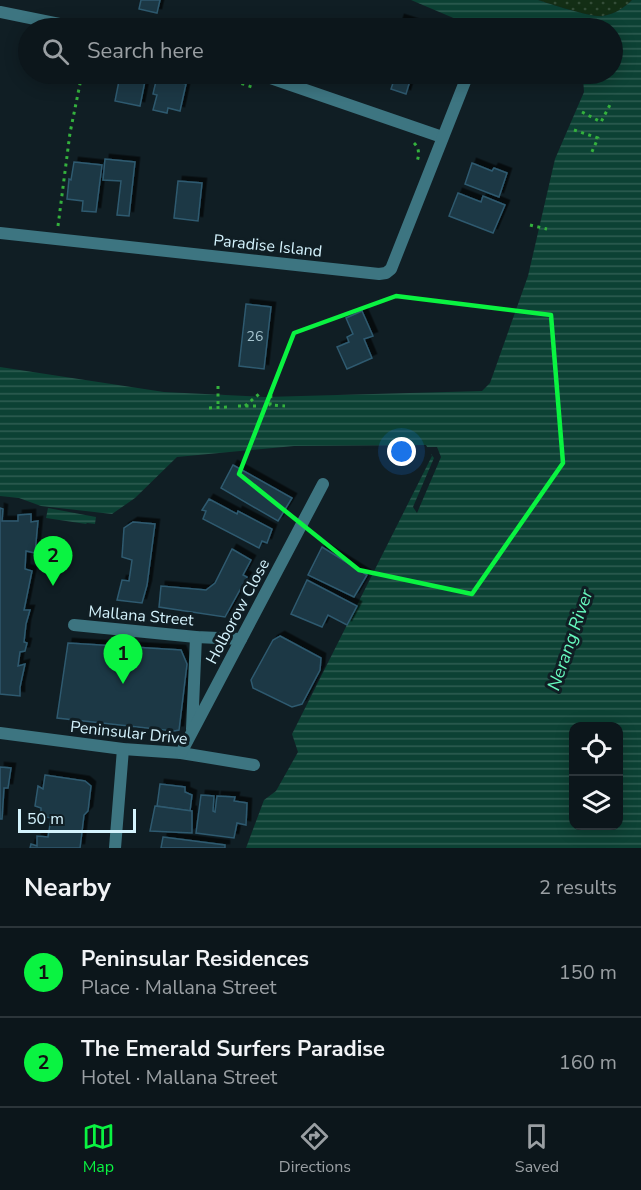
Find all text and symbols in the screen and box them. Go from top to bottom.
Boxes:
search box [18,18,623,84]
icon: search [39,35,72,68]
text: Search here [87,36,204,66]
street label: Paradise Island [212,229,323,263]
house number: 26 [247,327,263,346]
your location [387,437,416,466]
pin: 2 [34,536,72,586]
street label: Holborow Close [201,555,275,668]
water label: Nerang River [541,586,599,694]
street label: Mallana Street [87,600,195,632]
pin: 1 [104,634,142,684]
street label: Peninsular Drive [69,716,189,750]
map controls [569,722,623,830]
button: locate [569,722,623,776]
button: layers [569,776,623,830]
scale bar [18,806,136,834]
text: 50 m [27,808,64,830]
text: Nearby [24,870,111,905]
text: 2 results [539,874,617,901]
text: Peninsular Residences [81,944,309,974]
text: 1 [38,959,50,986]
text: 150 m [559,959,617,986]
text: Place · Mallana Street [81,974,277,1001]
text: The Emerald Surfers Paradise [81,1034,385,1064]
text: 2 [38,1049,50,1076]
text: 160 m [559,1049,617,1076]
text: Hotel · Mallana Street [81,1064,277,1091]
tab: Map [82,1120,115,1178]
tab: Directions [279,1120,351,1178]
tab: Saved [515,1120,559,1178]

